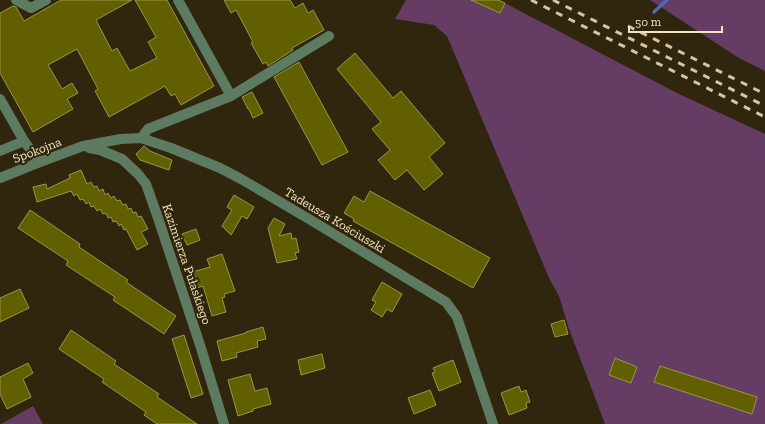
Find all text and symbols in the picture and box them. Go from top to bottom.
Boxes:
scale bar [629,8,722,34]
text: 50 m [635,15,662,29]
street label: Spokojna [11,134,65,167]
street label: Tadeusza Kościuszki [282,184,388,256]
street label: Kazimierza Pułaskiego [159,202,215,327]

